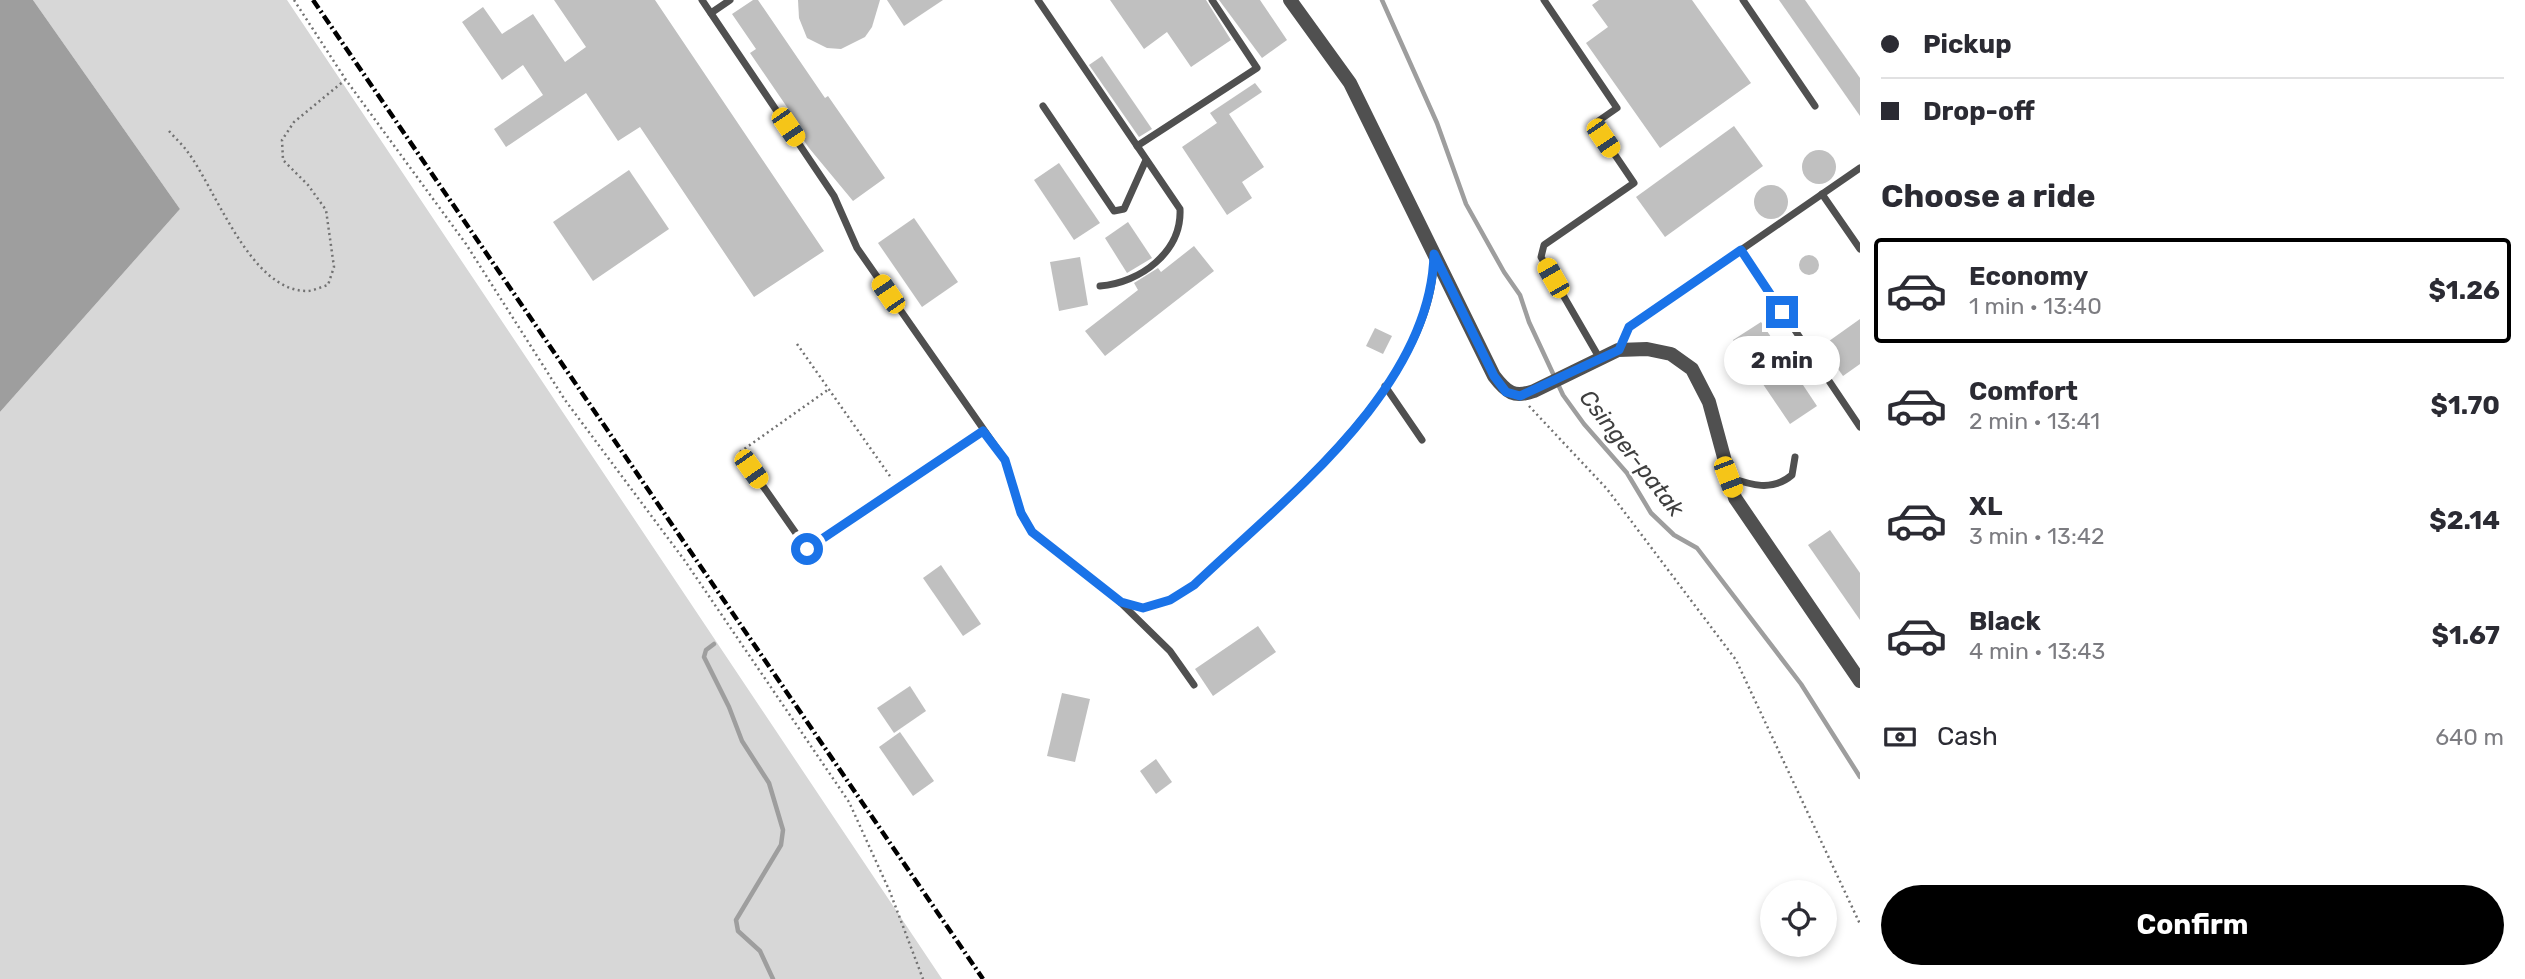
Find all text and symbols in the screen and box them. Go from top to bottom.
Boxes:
text: Pickup [1923,29,2012,60]
text: Drop-off [1923,96,2035,127]
car [768,104,809,150]
car [1583,115,1624,161]
text: Choose a ride [1881,177,2095,215]
car [1534,255,1573,301]
icon: car [1885,259,1948,322]
text: Economy [1969,261,2088,292]
car [868,271,909,317]
text: $1.26 [2428,275,2500,306]
text: 1 min · 13:40 [1969,292,2102,320]
route end [1766,296,1798,328]
callout: 2 min [1724,336,1840,386]
text: 2 min [1751,346,1813,374]
icon: car [1885,374,1948,437]
text: Comfort [1969,376,2078,407]
water label: Csinger-patak [1574,384,1691,523]
text: $1.70 [2431,390,2500,421]
text: 2 min · 13:41 [1969,407,2100,435]
car [731,446,772,492]
car [1711,454,1746,500]
icon: car [1885,489,1948,552]
text: XL [1969,491,2002,522]
text: $2.14 [2429,505,2500,536]
text: 3 min · 13:42 [1969,522,2105,550]
route start [791,533,823,565]
icon: car [1885,604,1948,667]
text: Black [1969,606,2041,637]
text: $1.67 [2432,620,2500,651]
text: 4 min · 13:43 [1969,637,2105,665]
icon: cash [1881,718,1919,756]
text: Cash [1937,721,1998,752]
text: 640 m [2435,723,2504,751]
map controls [1760,880,1837,957]
button: locate [1760,880,1837,957]
button: Confirm [1881,885,2504,965]

